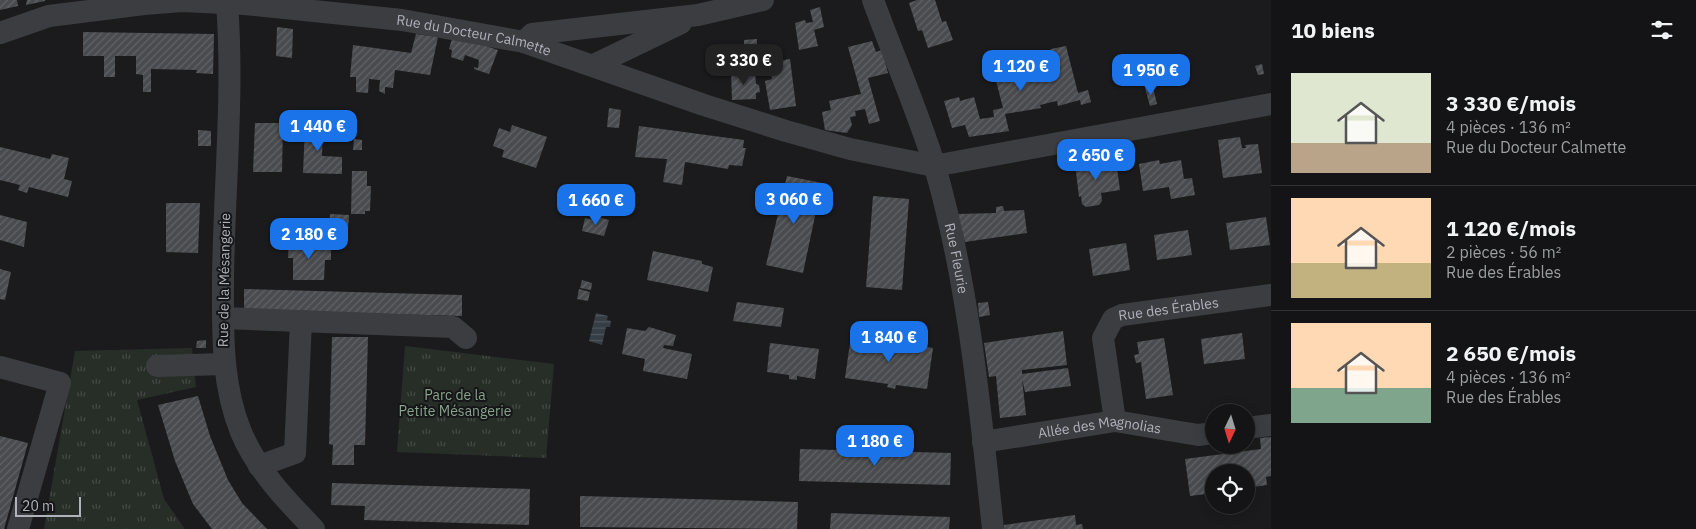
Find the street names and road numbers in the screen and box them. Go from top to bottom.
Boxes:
street label: Rue du Docteur Calmette [396,10,554,60]
street label: Rue de la Mésangerie [214,212,234,347]
street label: Rue Fleurie [941,221,972,295]
street label: Rue des Érables [1117,293,1220,324]
street label: Allée des Magnolias [1036,412,1163,442]

